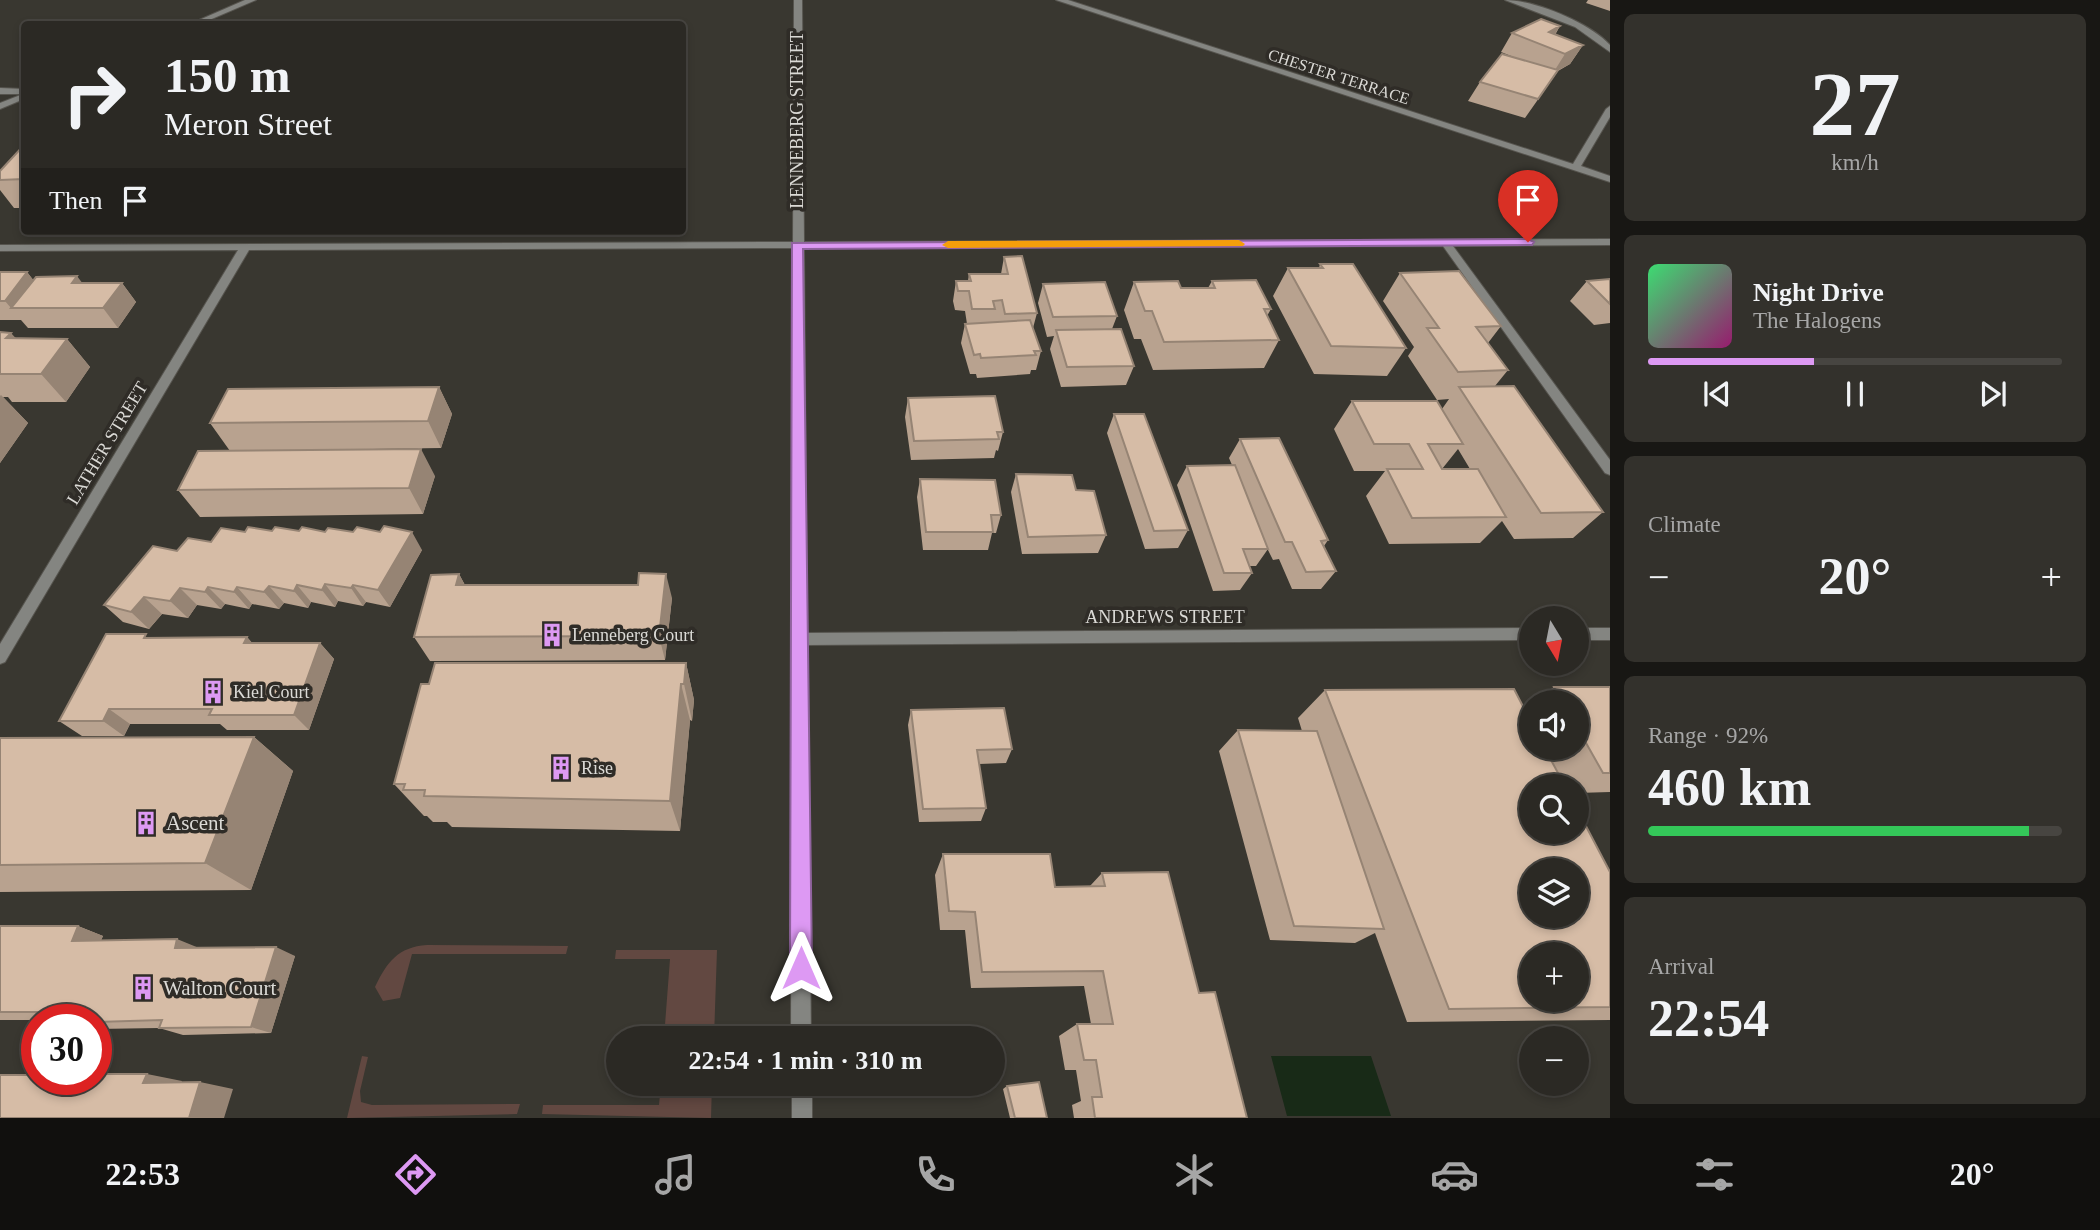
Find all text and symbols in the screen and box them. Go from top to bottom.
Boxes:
street label: LENNEBERG STREET [787,31,807,209]
street label: CHESTER TERRACE [1266,46,1412,107]
text: 150 m [164,48,291,103]
icon: right [49,49,140,140]
text: 27 [1810,54,1901,155]
text: Meron Street [164,106,332,142]
text: km/h [1831,150,1879,175]
pin [1498,170,1558,242]
icon: arrive [1509,181,1547,219]
icon: arrive [116,182,154,220]
text: Then [49,186,102,215]
text: Night Drive [1753,278,1884,307]
text: The Halogens [1753,308,1881,333]
icon: previous [1698,375,1736,413]
icon: pause [1836,375,1874,413]
icon: next [1974,375,2012,413]
street label: LATHER STREET [63,378,151,508]
text: Climate [1648,512,1721,537]
text: 20° [1819,548,1891,605]
text: − [1648,556,1669,598]
text: + [2041,556,2062,598]
north arrow [1519,606,1589,676]
map controls [1519,606,1589,1096]
street label: ANDREWS STREET [1085,607,1245,627]
building icon: Lenneberg Court [538,621,566,649]
place label: Lenneberg Court [572,625,694,645]
building icon: Kiel Court [199,678,227,706]
place label: Kiel Court [233,682,310,702]
button: sound [1519,690,1589,760]
text: Range · 92% [1648,723,1768,748]
building icon: Rise [547,754,575,782]
place label: Rise [581,758,613,778]
text: 460 km [1648,759,1811,816]
button: search [1519,774,1589,844]
building icon: Ascent [132,809,160,837]
place label: Ascent [166,811,224,835]
button: layers [1519,858,1589,928]
position arrow [764,931,838,1005]
button: + [1519,942,1589,1012]
text: Arrival [1648,954,1714,979]
building icon: Walton Court [129,974,157,1002]
place label: Walton Court [163,976,276,1000]
text: 22:54 [1648,990,1769,1047]
speed limit sign: 30 [21,1004,112,1095]
button: − [1519,1026,1589,1096]
text: 22:54 · 1 min · 310 m [689,1046,923,1075]
icon: directions [391,1150,440,1199]
icon: music [651,1150,700,1199]
icon: phone [911,1150,960,1199]
icon: climate [1170,1150,1219,1199]
icon: car [1430,1150,1479,1199]
icon: filters [1690,1150,1739,1199]
text: 22:53 [105,1156,180,1192]
text: 20° [1950,1156,1995,1192]

